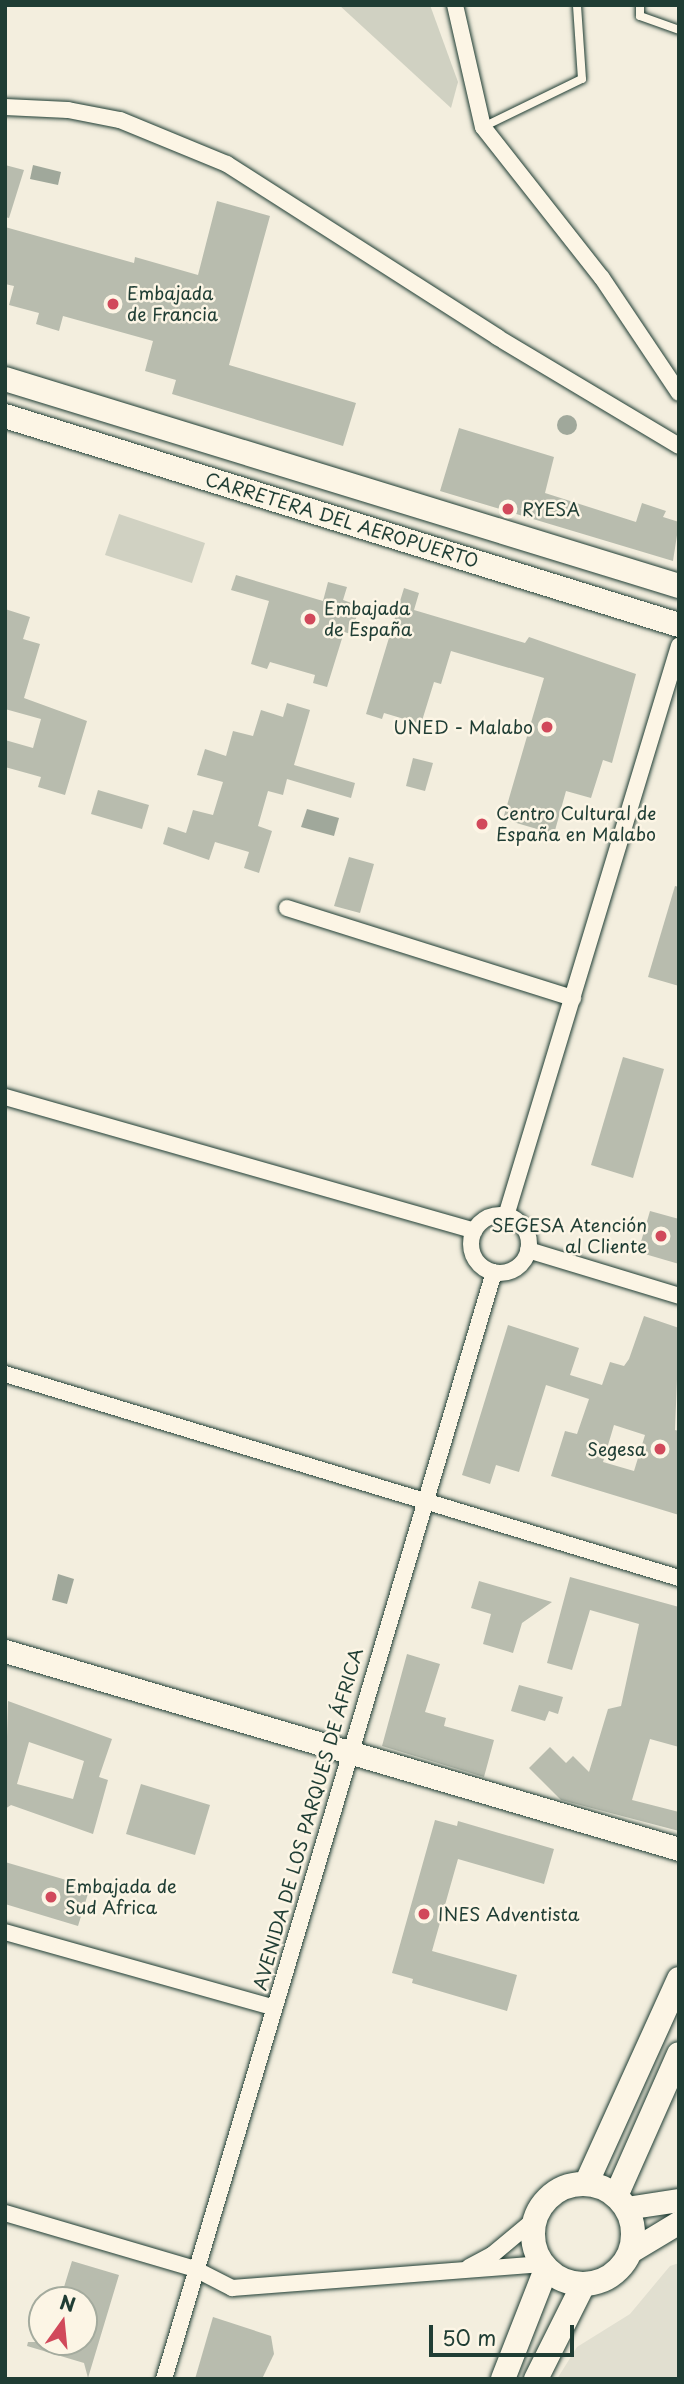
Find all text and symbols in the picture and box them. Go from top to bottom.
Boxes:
place label: Embajada de Francia [127,283,219,326]
marker: Embajada de Francia [105,296,121,312]
street label: CARRETERA DEL AEROPUERTO [202,468,482,572]
place label: RYESA [522,498,580,520]
marker: RYESA [500,501,516,517]
place label: Embajada de España [324,598,413,640]
marker: Embajada de España [302,611,318,627]
place label: UNED - Malabo [394,716,533,738]
marker: UNED - Malabo [539,719,555,735]
place label: Centro Cultural de España en Malabo [496,803,658,846]
marker: Centro Cultural de España en Malabo [474,816,490,832]
place label: SEGESA Atención al Cliente [490,1215,647,1258]
marker: SEGESA Atención al Cliente [653,1228,669,1244]
place label: Segesa [587,1438,646,1460]
marker: Segesa [652,1441,668,1457]
street label: AVENIDA DE LOS PARQUES DE ÁFRICA [249,1645,367,1993]
place label: Embajada de Sud Africa [65,1876,177,1918]
marker: Embajada de Sud Africa [43,1889,59,1905]
place label: INES Adventista [438,1903,580,1925]
marker: INES Adventista [416,1906,432,1922]
north arrow [28,2286,98,2356]
text: N [57,2287,79,2318]
scale bar [432,2310,577,2354]
text: 50 m [442,2321,496,2353]

